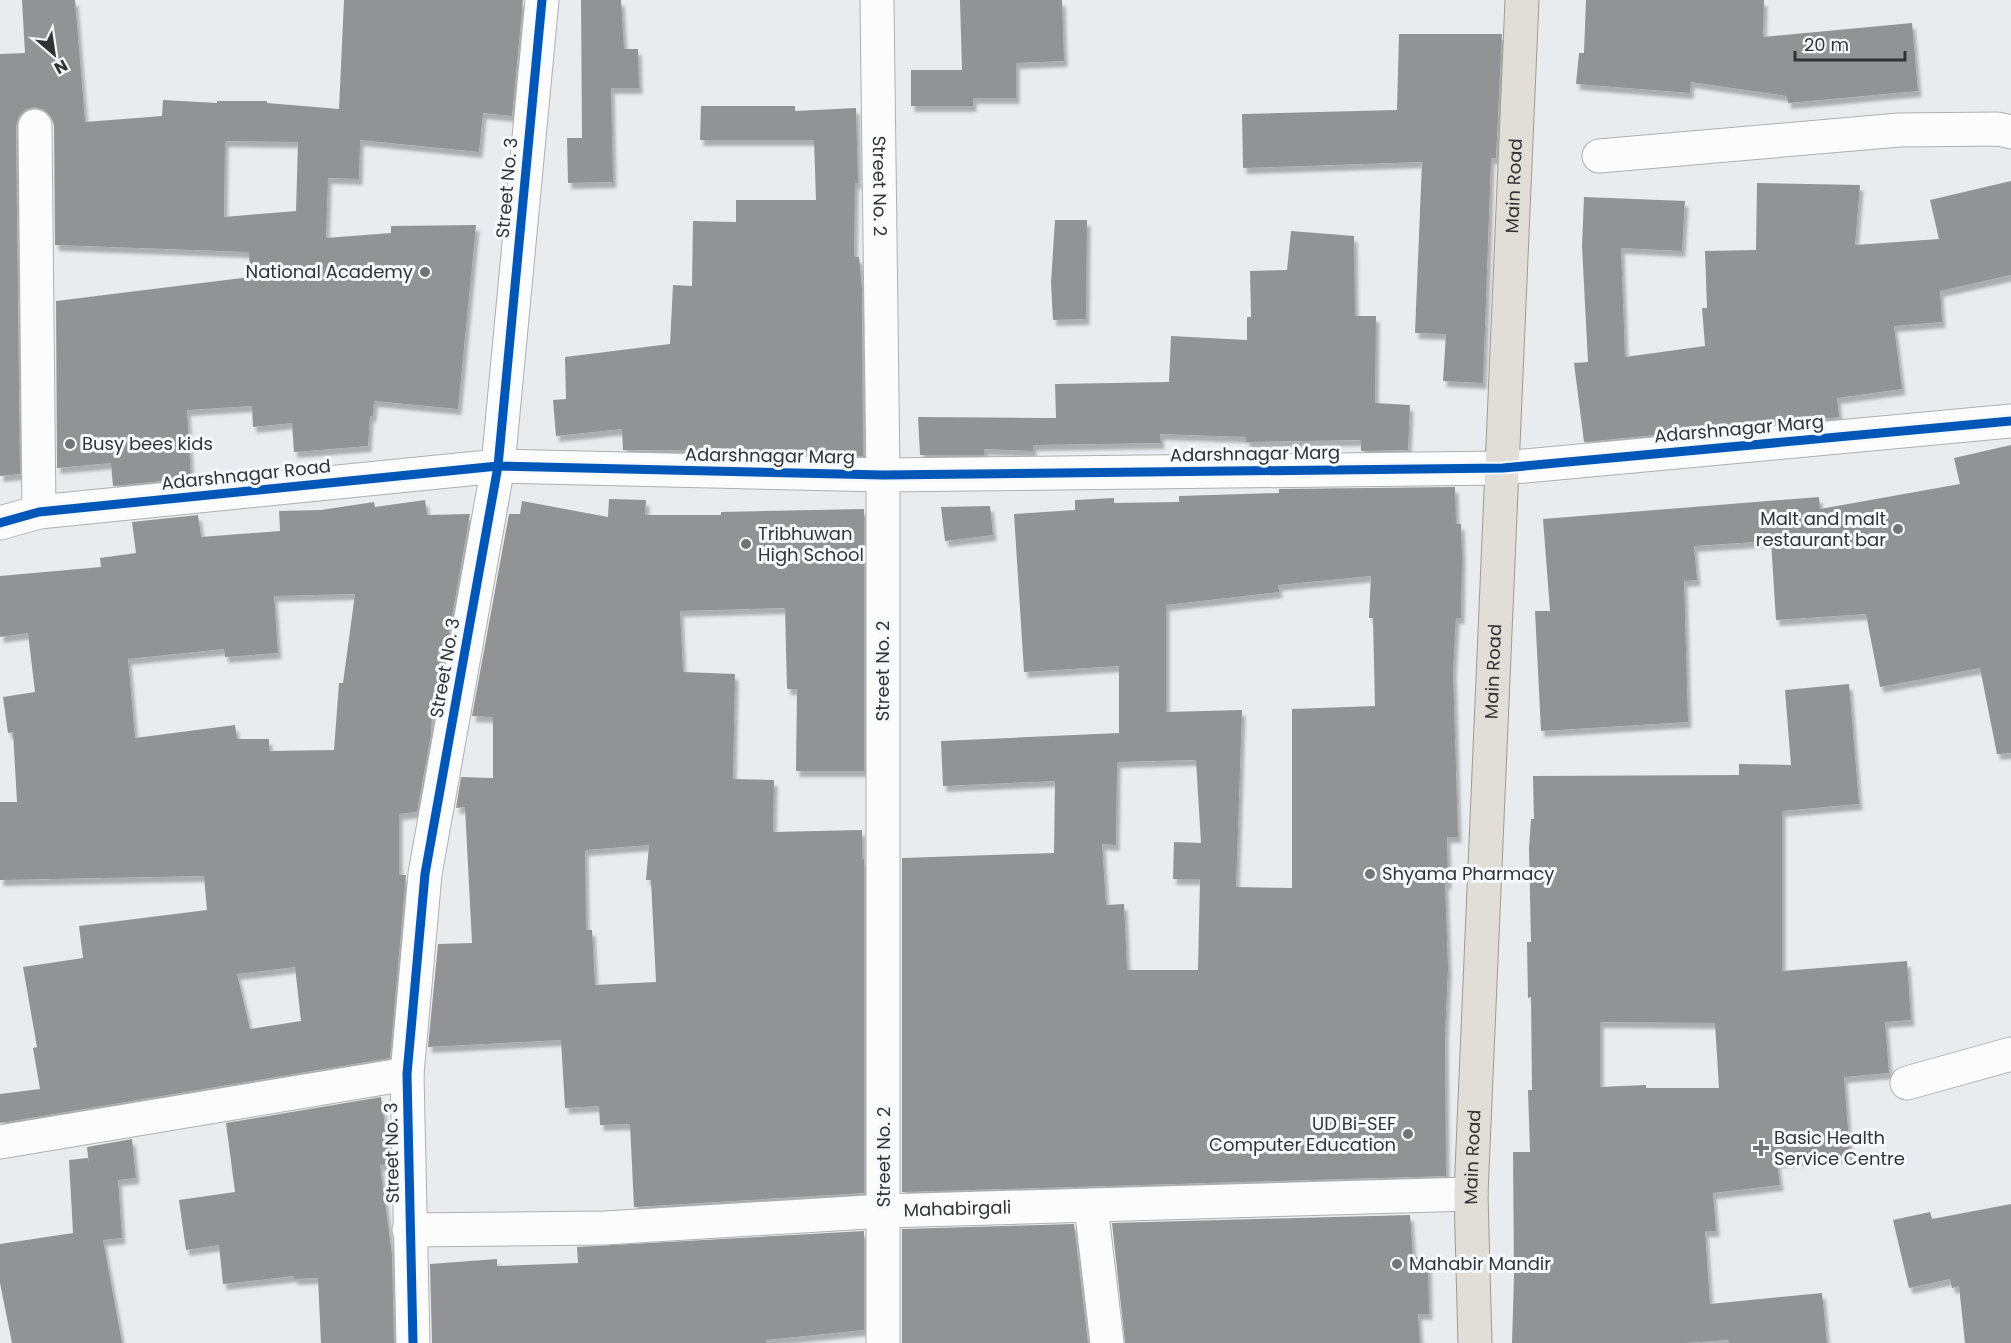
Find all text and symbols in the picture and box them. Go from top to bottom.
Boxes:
north arrow [24,24,84,84]
scale bar [1795,24,1904,62]
text: 20 m [1804,32,1849,57]
text: N [50,54,72,80]
street label: Street No. 2 [867,135,893,236]
street label: Street No. 3 [490,137,523,239]
street label: Main Road [1499,138,1528,234]
place label: National Academy [246,259,413,284]
marker: National Academy [418,265,432,279]
street label: Adarshnagar Marg [1653,409,1825,448]
place label: Busy bees kids [82,431,213,456]
marker: Busy bees kids [63,437,77,451]
street label: Adarshnagar Marg [1170,440,1340,467]
street label: Adarshnagar Marg [685,442,855,469]
street label: Adarshnagar Road [160,453,332,496]
place label: Malt and malt restaurant bar [1756,506,1886,552]
place label: Tribhuwan High School [758,521,864,567]
marker: Malt and malt restaurant bar [1891,522,1905,536]
marker: Tribhuwan High School [739,537,753,551]
street label: Street No. 3 [423,616,466,720]
street label: Street No. 2 [870,621,895,721]
street label: Main Road [1478,623,1507,720]
place label: Shyama Pharmacy [1382,861,1555,886]
marker: Shyama Pharmacy [1363,867,1377,881]
street label: Street No. 3 [378,1102,405,1204]
street label: Street No. 2 [871,1107,896,1207]
street label: Main Road [1458,1109,1487,1205]
place label: UD Bi-SEF Computer Education [1209,1111,1396,1157]
place label: Basic Health Service Centre [1774,1125,1905,1171]
marker: UD Bi-SEF Computer Education [1401,1127,1415,1141]
marker: Basic Health Service Centre [1752,1139,1770,1157]
street label: Mahabirgali [903,1194,1012,1222]
place label: Mahabir Mandir [1409,1251,1551,1276]
marker: Mahabir Mandir [1390,1257,1404,1271]

